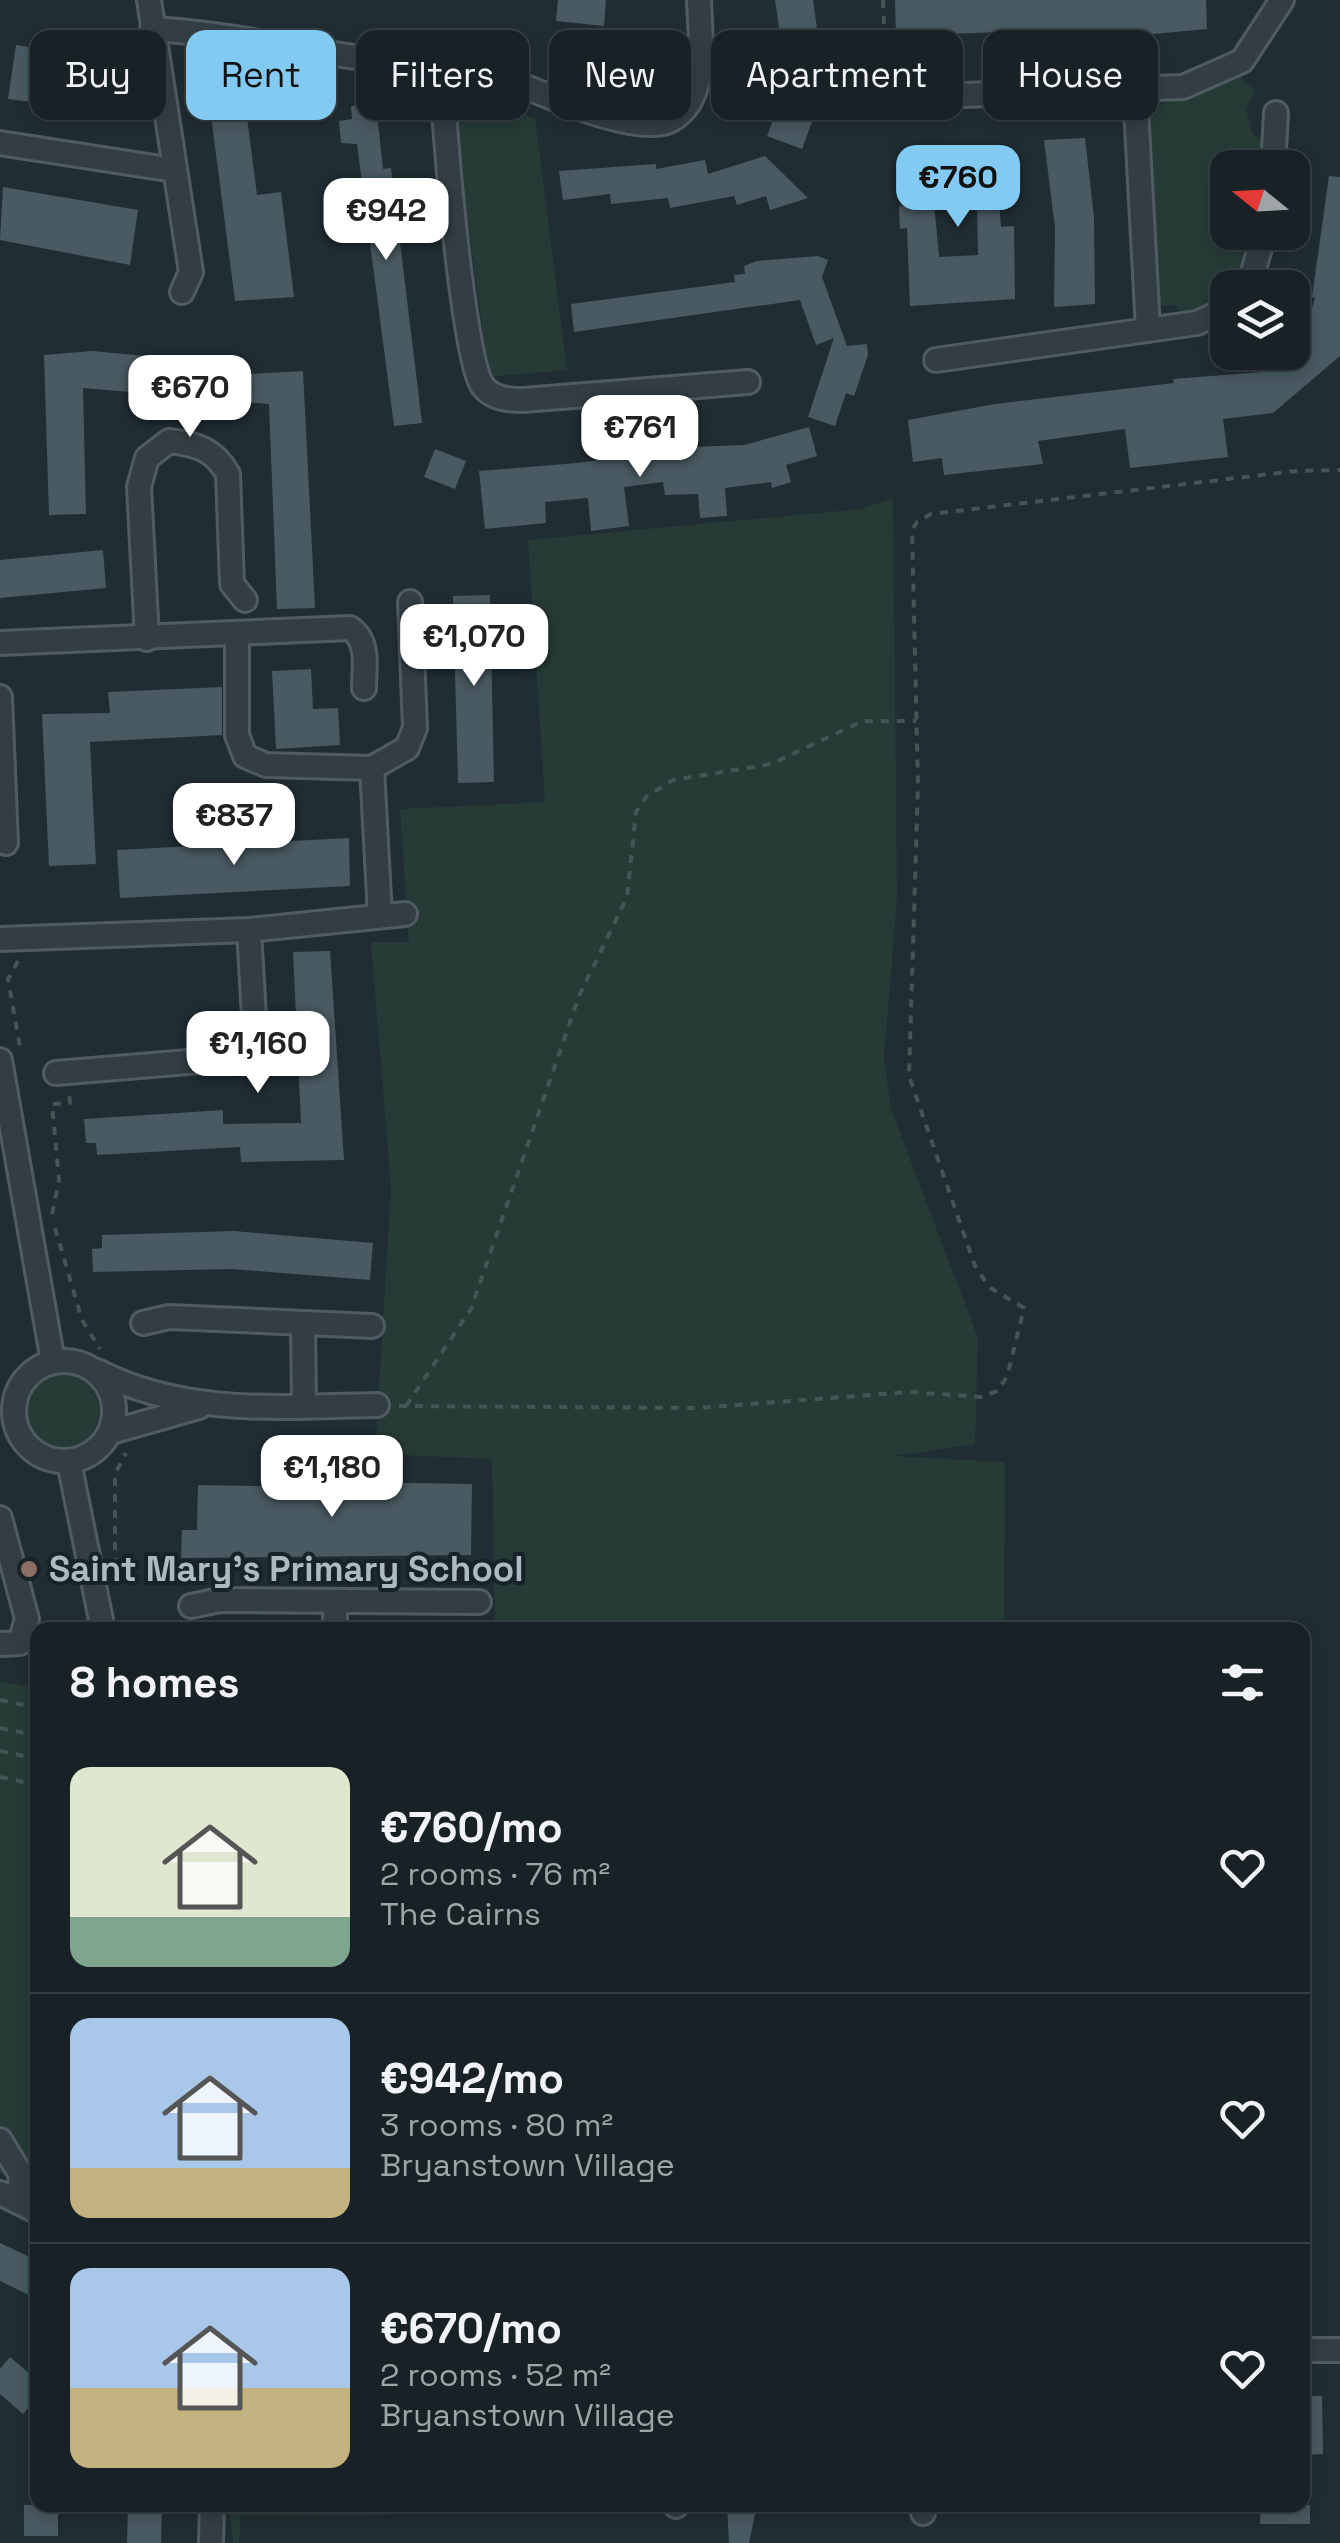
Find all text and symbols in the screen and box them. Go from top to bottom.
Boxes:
chip: Buy [30,30,166,120]
chip: Rent [186,30,336,120]
chip: Filters [356,30,529,120]
chip: New [549,30,691,120]
chip: Apartment [711,30,963,120]
chip: House [983,30,1158,120]
pin: €760 [899,145,1017,230]
north arrow [1210,150,1310,250]
map controls [1210,150,1310,370]
text: €760 [918,157,998,197]
pin: €942 [327,178,445,263]
text: €942 [346,190,426,230]
button: layers [1210,270,1310,370]
pin: €670 [131,355,249,440]
text: €670 [150,367,230,407]
pin: €761 [581,395,699,480]
text: €761 [603,407,677,447]
pin: €1,070 [393,604,555,689]
text: €1,070 [422,616,526,656]
pin: €837 [175,783,293,868]
text: €837 [195,795,273,835]
pin: €1,160 [177,1011,339,1096]
text: €1,160 [209,1023,307,1063]
pin: €1,180 [251,1435,413,1520]
text: €1,180 [283,1447,381,1487]
place label: Saint Mary's Primary School [49,1547,524,1591]
marker: Saint Mary's Primary School [18,1558,40,1580]
icon: filters [1215,1655,1270,1710]
text: 8 homes [70,1656,240,1709]
text: €760/mo [380,1801,563,1854]
icon: home [150,1807,270,1927]
icon: heart [1215,1840,1270,1895]
text: 2 rooms · 76 m² [380,1854,610,1894]
text: The Cairns [380,1894,541,1934]
text: €942/mo [380,2052,564,2105]
icon: home [150,2058,270,2178]
icon: heart [1215,2091,1270,2146]
text: 3 rooms · 80 m² [380,2105,613,2145]
text: Bryanstown Village [380,2145,675,2185]
text: €670/mo [380,2302,562,2355]
icon: home [150,2308,270,2428]
icon: heart [1215,2341,1270,2396]
text: 2 rooms · 52 m² [380,2355,611,2395]
text: Bryanstown Village [380,2395,675,2435]

